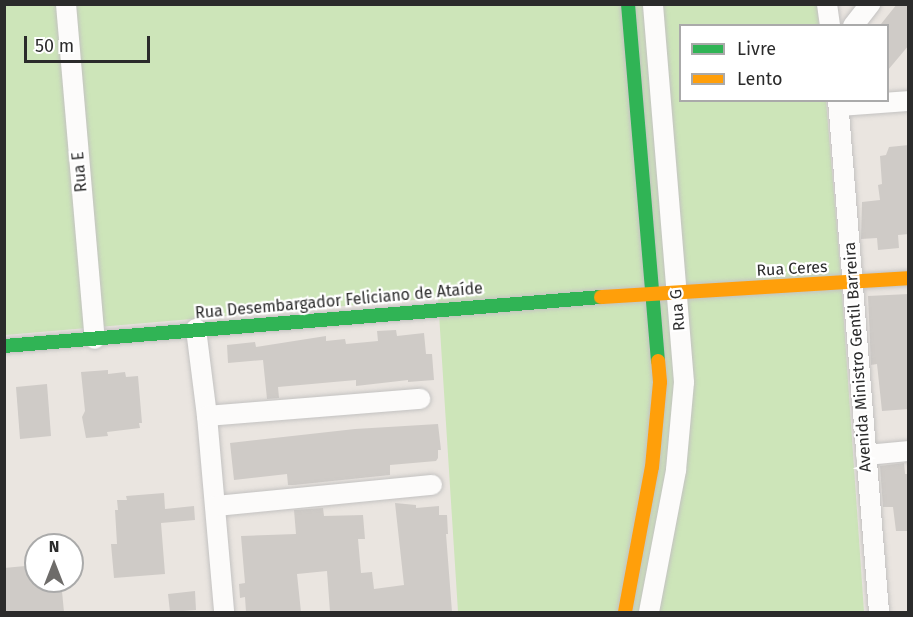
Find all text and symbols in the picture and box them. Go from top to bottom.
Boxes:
scale bar [27,24,153,62]
legend [679,24,889,102]
text: 50 m [35,35,74,57]
text: Livre [737,38,776,60]
text: Lento [737,68,783,90]
street label: Rua E [69,151,91,193]
street label: Avenida Ministro Gentil Barreira [840,241,876,473]
street label: Rua Ceres [756,258,828,280]
street label: Rua Desembargador Feliciano de Ataíde [194,279,484,323]
street label: Rua G [667,288,689,332]
north arrow [24,533,84,593]
text: N [49,537,59,556]

